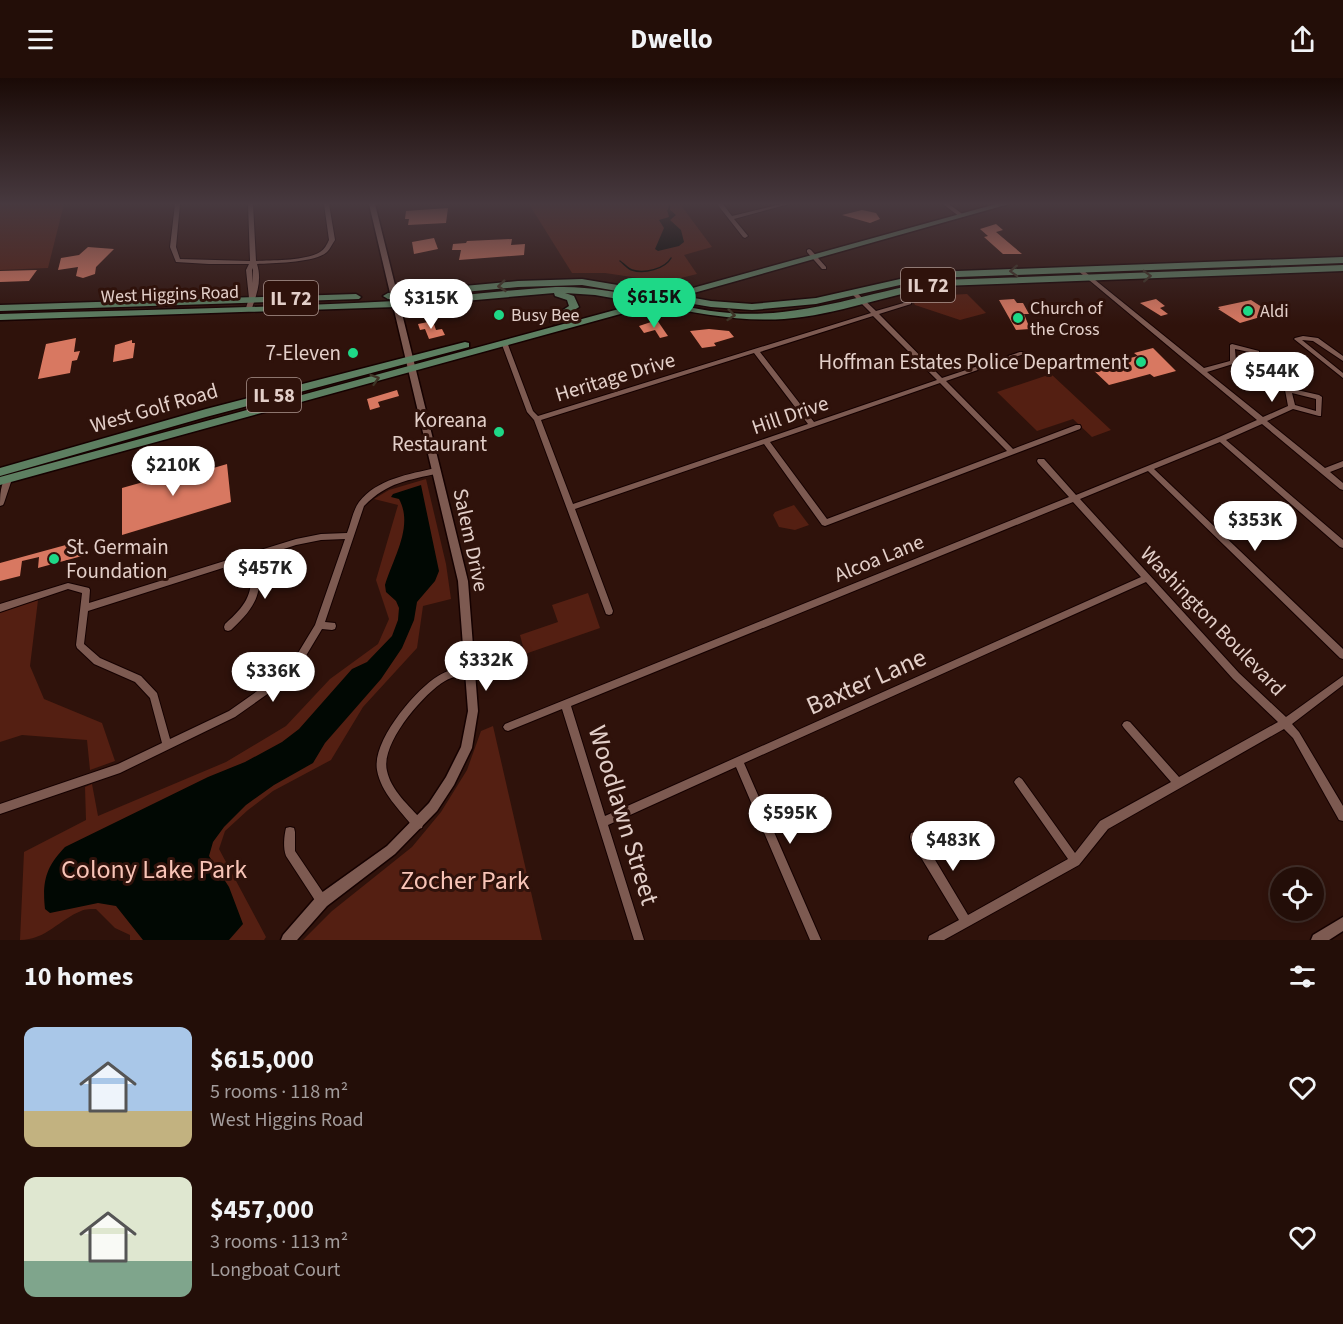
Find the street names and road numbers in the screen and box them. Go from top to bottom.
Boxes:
road number: IL 72 [901,268,955,302]
street label: West Higgins Road [100,280,240,309]
road number: IL 72 [264,281,318,315]
street label: Heritage Drive [551,344,679,410]
street label: West Golf Road [87,375,221,441]
road number: IL 58 [247,378,301,412]
street label: Hill Drive [748,388,832,442]
street label: Salem Drive [445,486,497,594]
street label: Alcoa Lane [830,526,928,590]
street label: Washington Boulevard [1133,539,1293,703]
street label: Baxter Lane [800,639,932,724]
street label: Woodlawn Street [579,721,668,910]

